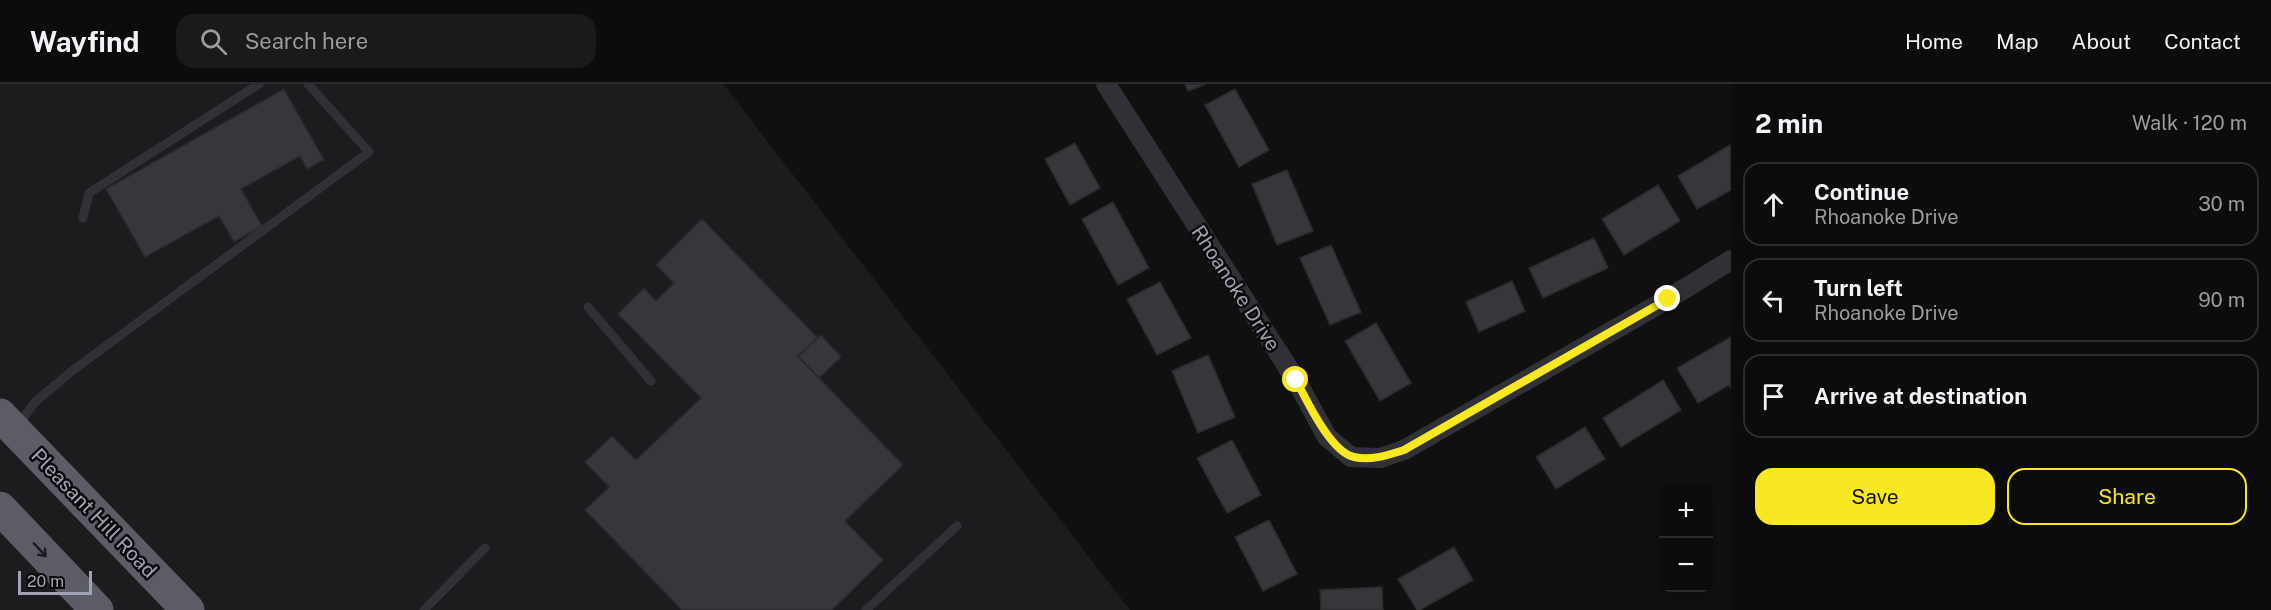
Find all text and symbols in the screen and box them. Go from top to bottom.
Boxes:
search box [176,14,596,68]
text: Wayfind [30,25,140,58]
icon: search [197,25,230,58]
text: Search here [245,28,368,54]
text: Home [1905,29,1963,54]
text: Map [1996,29,2039,54]
text: About [2072,29,2131,54]
text: Contact [2164,29,2241,54]
text: 2 min [1755,108,1823,139]
text: Walk · 120 m [2132,111,2247,135]
text: Continue [1814,179,1909,205]
icon: ahead [1757,188,1790,221]
text: 30 m [2198,192,2245,216]
text: Rhoanoke Drive [1814,205,1959,229]
street label: Rhoanoke Drive [1187,221,1285,355]
text: Turn left [1814,275,1903,301]
icon: left [1757,284,1790,317]
route end [1654,285,1680,311]
text: 90 m [2198,288,2245,312]
text: Rhoanoke Drive [1814,301,1959,325]
route start [1282,366,1308,392]
icon: arrive [1757,380,1790,413]
text: Arrive at destination [1814,383,2027,409]
street label: Pleasant Hill Road [26,444,162,582]
button: Save [1755,468,1995,525]
button: Share [2007,468,2247,525]
map controls [1659,484,1713,592]
button: + [1659,484,1713,538]
button: − [1659,538,1713,592]
one-way arrow [33,543,47,558]
scale bar [18,568,92,596]
text: 20 m [27,572,64,591]

